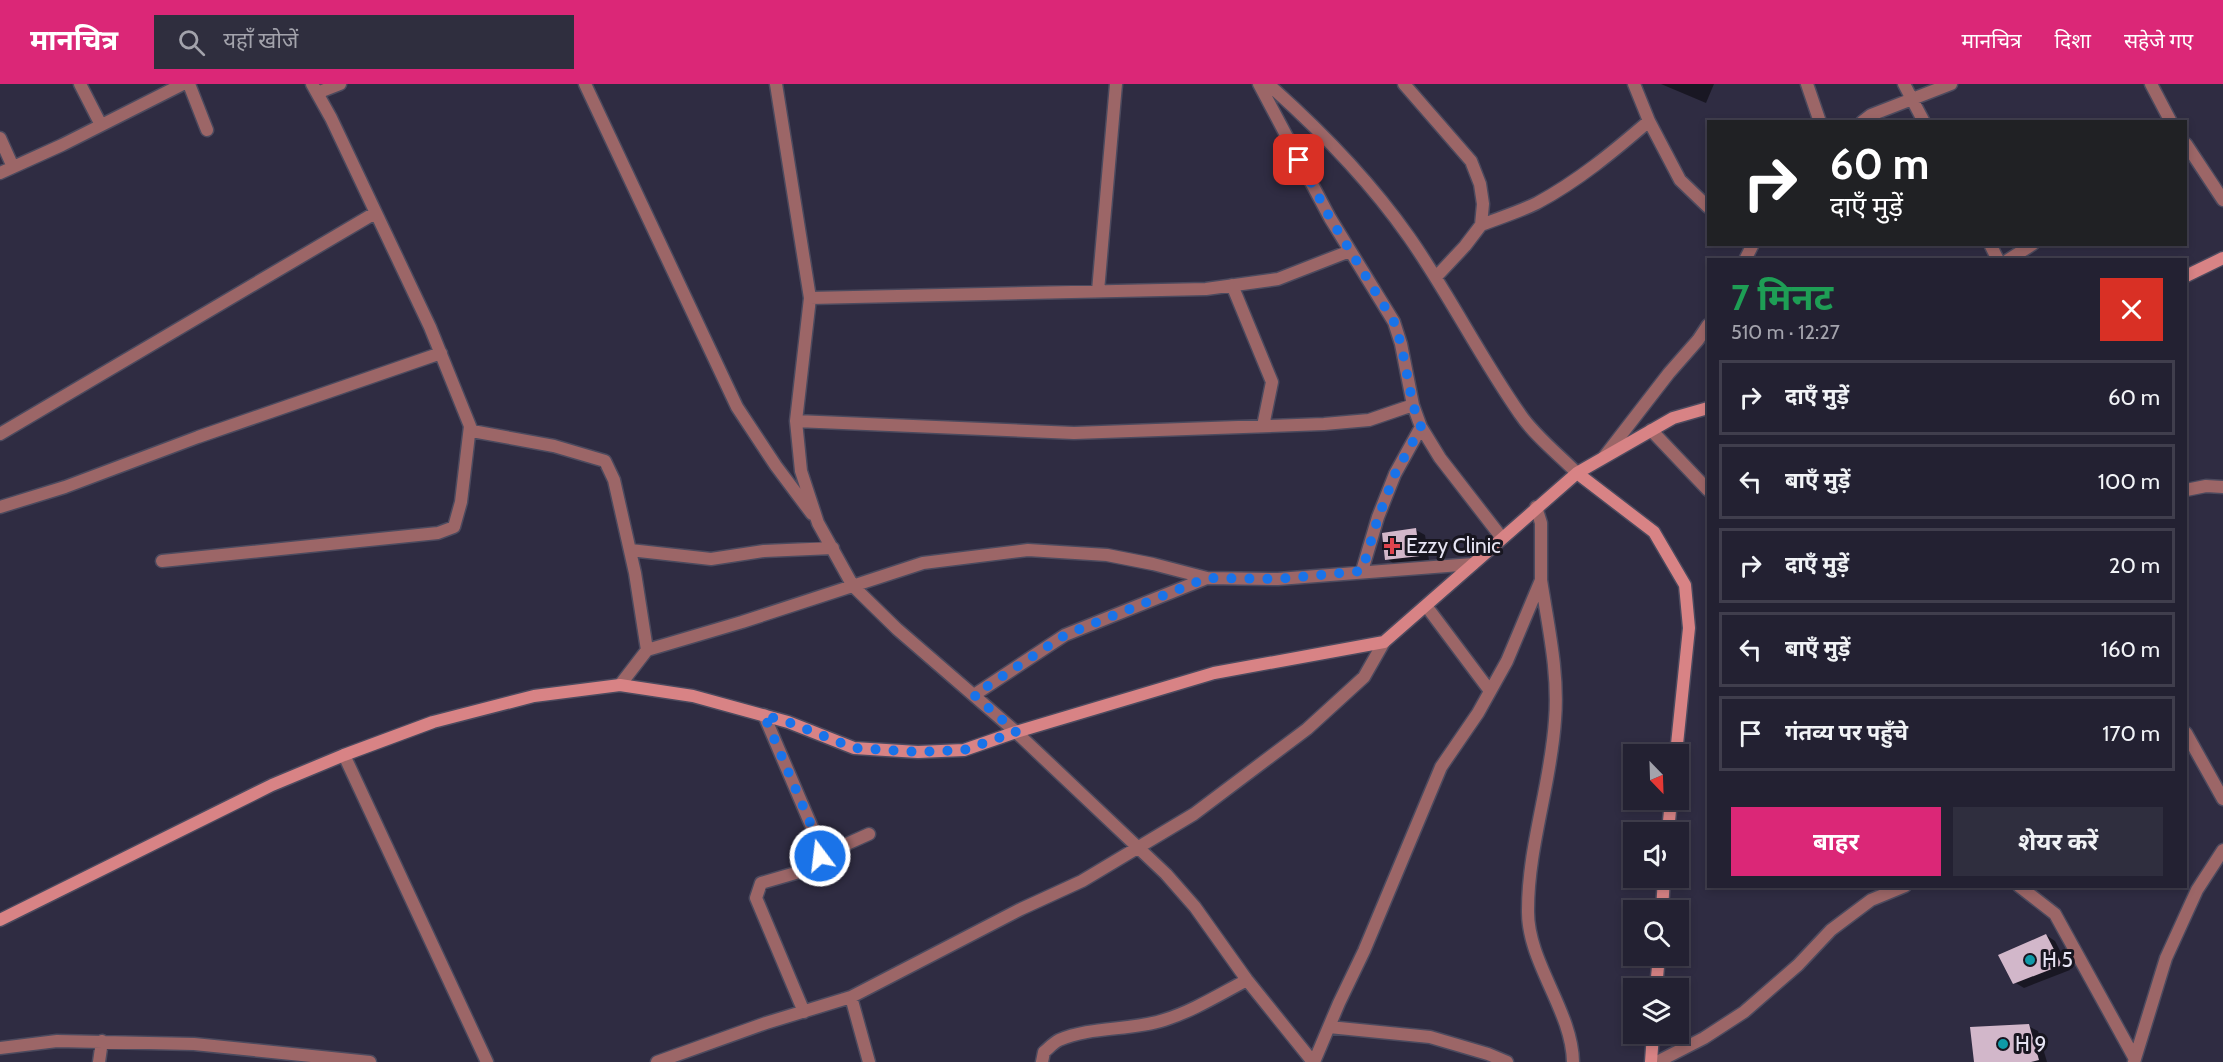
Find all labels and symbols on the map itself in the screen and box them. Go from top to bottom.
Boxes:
pin [1273,134,1324,185]
place label: Ezzy Clinic [1406,533,1501,558]
marker: Ezzy Clinic [1383,537,1401,555]
north arrow [1623,744,1689,810]
position arrow [788,824,852,888]
place label: H 5 [2042,947,2073,972]
marker: H 5 [2023,953,2037,967]
place label: H 9 [2015,1031,2046,1056]
marker: H 9 [1996,1037,2010,1051]

